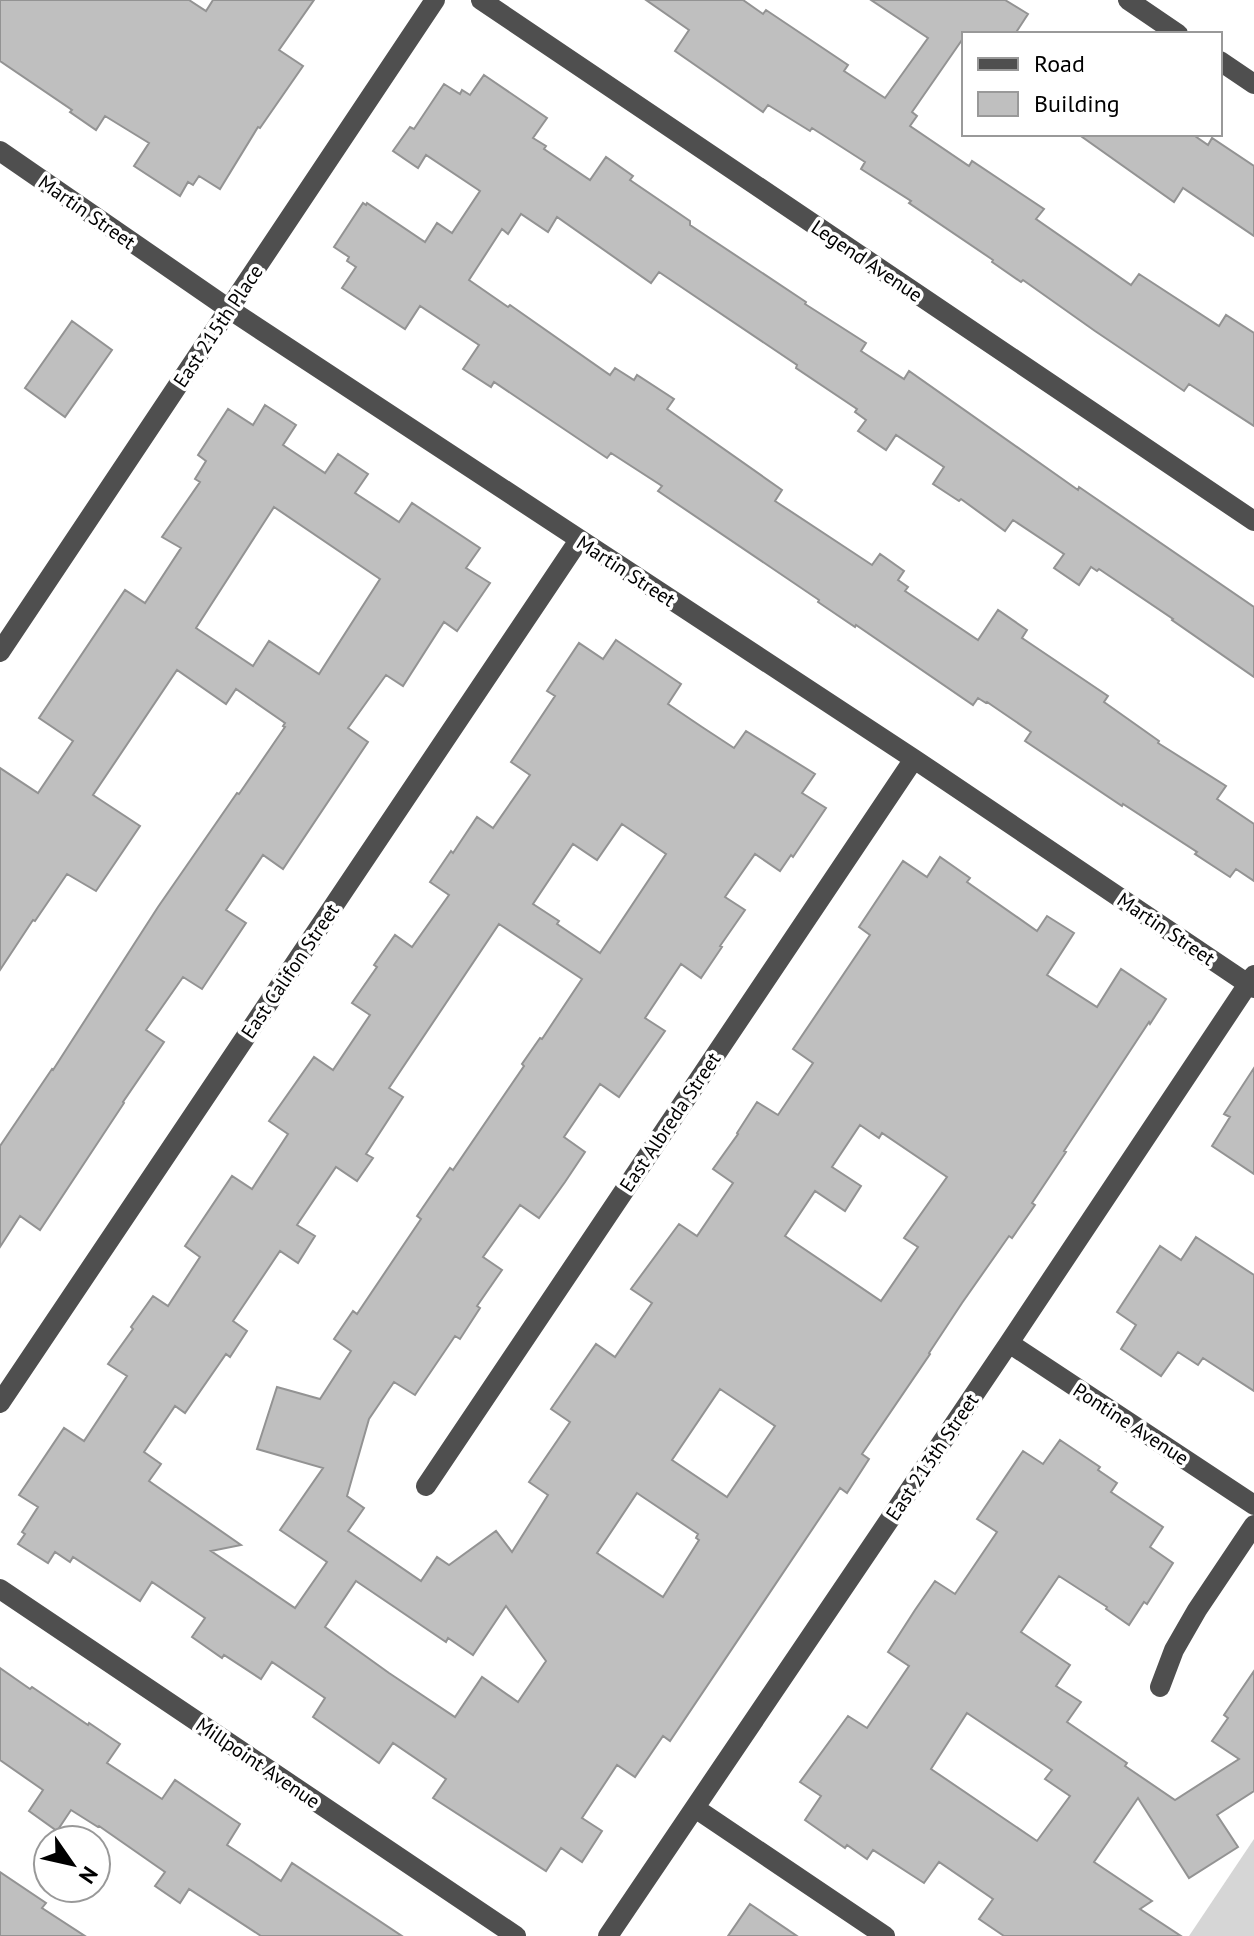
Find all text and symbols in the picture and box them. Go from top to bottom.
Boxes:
legend [962,32,1222,136]
text: Road [1034,48,1085,79]
text: Building [1034,88,1120,119]
street label: Martin Street [33,169,141,255]
street label: Legend Avenue [806,214,928,308]
street label: East 215th Place [167,260,269,392]
street label: Martin Street [572,529,680,613]
street label: Martin Street [1112,887,1220,971]
street label: East Califon Street [235,898,345,1044]
street label: East Albreda Street [614,1047,726,1197]
street label: Pontine Avenue [1068,1377,1194,1471]
street label: East 213th Street [880,1388,984,1526]
street label: Millpoint Avenue [191,1712,325,1814]
north arrow [32,1824,112,1904]
text: N [73,1861,104,1889]

